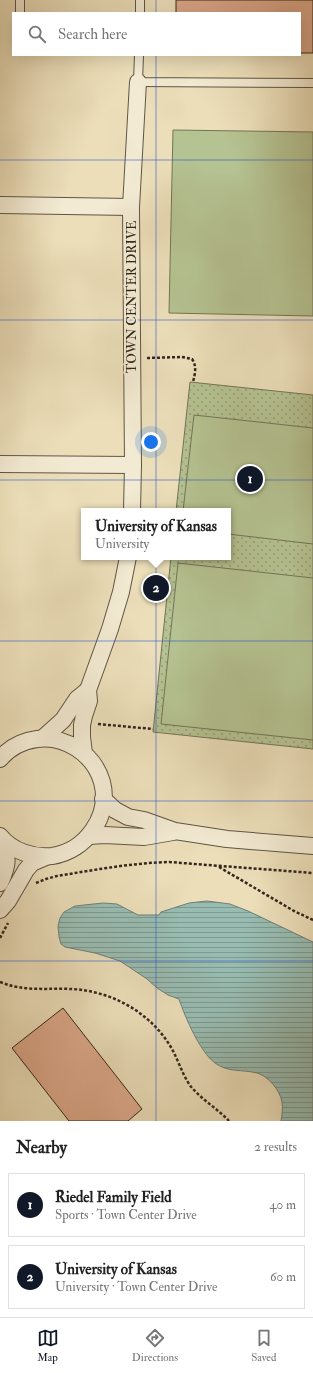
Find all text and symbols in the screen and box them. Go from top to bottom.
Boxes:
search box [12,12,301,56]
icon: search [26,23,48,45]
text: Search here [58,25,127,44]
street label: TOWN CENTER DRIVE [124,221,140,373]
your location [141,432,161,452]
pin: 1 [237,464,263,494]
popup [81,508,231,560]
text: University of Kansas [95,517,217,536]
text: University [95,536,149,552]
pin: 2 [143,573,169,603]
text: Nearby [16,1137,67,1158]
text: 2 results [254,1139,297,1155]
text: Riedel Family Field [55,1188,172,1207]
text: 1 [28,1197,32,1213]
text: 40 m [270,1197,296,1213]
text: Sports · Town Center Drive [55,1207,197,1223]
text: University of Kansas [55,1260,177,1279]
text: 2 [27,1269,33,1285]
text: 60 m [270,1269,296,1285]
text: University · Town Center Drive [55,1279,217,1295]
tab: Map [37,1327,59,1364]
tab: Directions [132,1327,178,1364]
tab: Saved [251,1327,276,1364]

